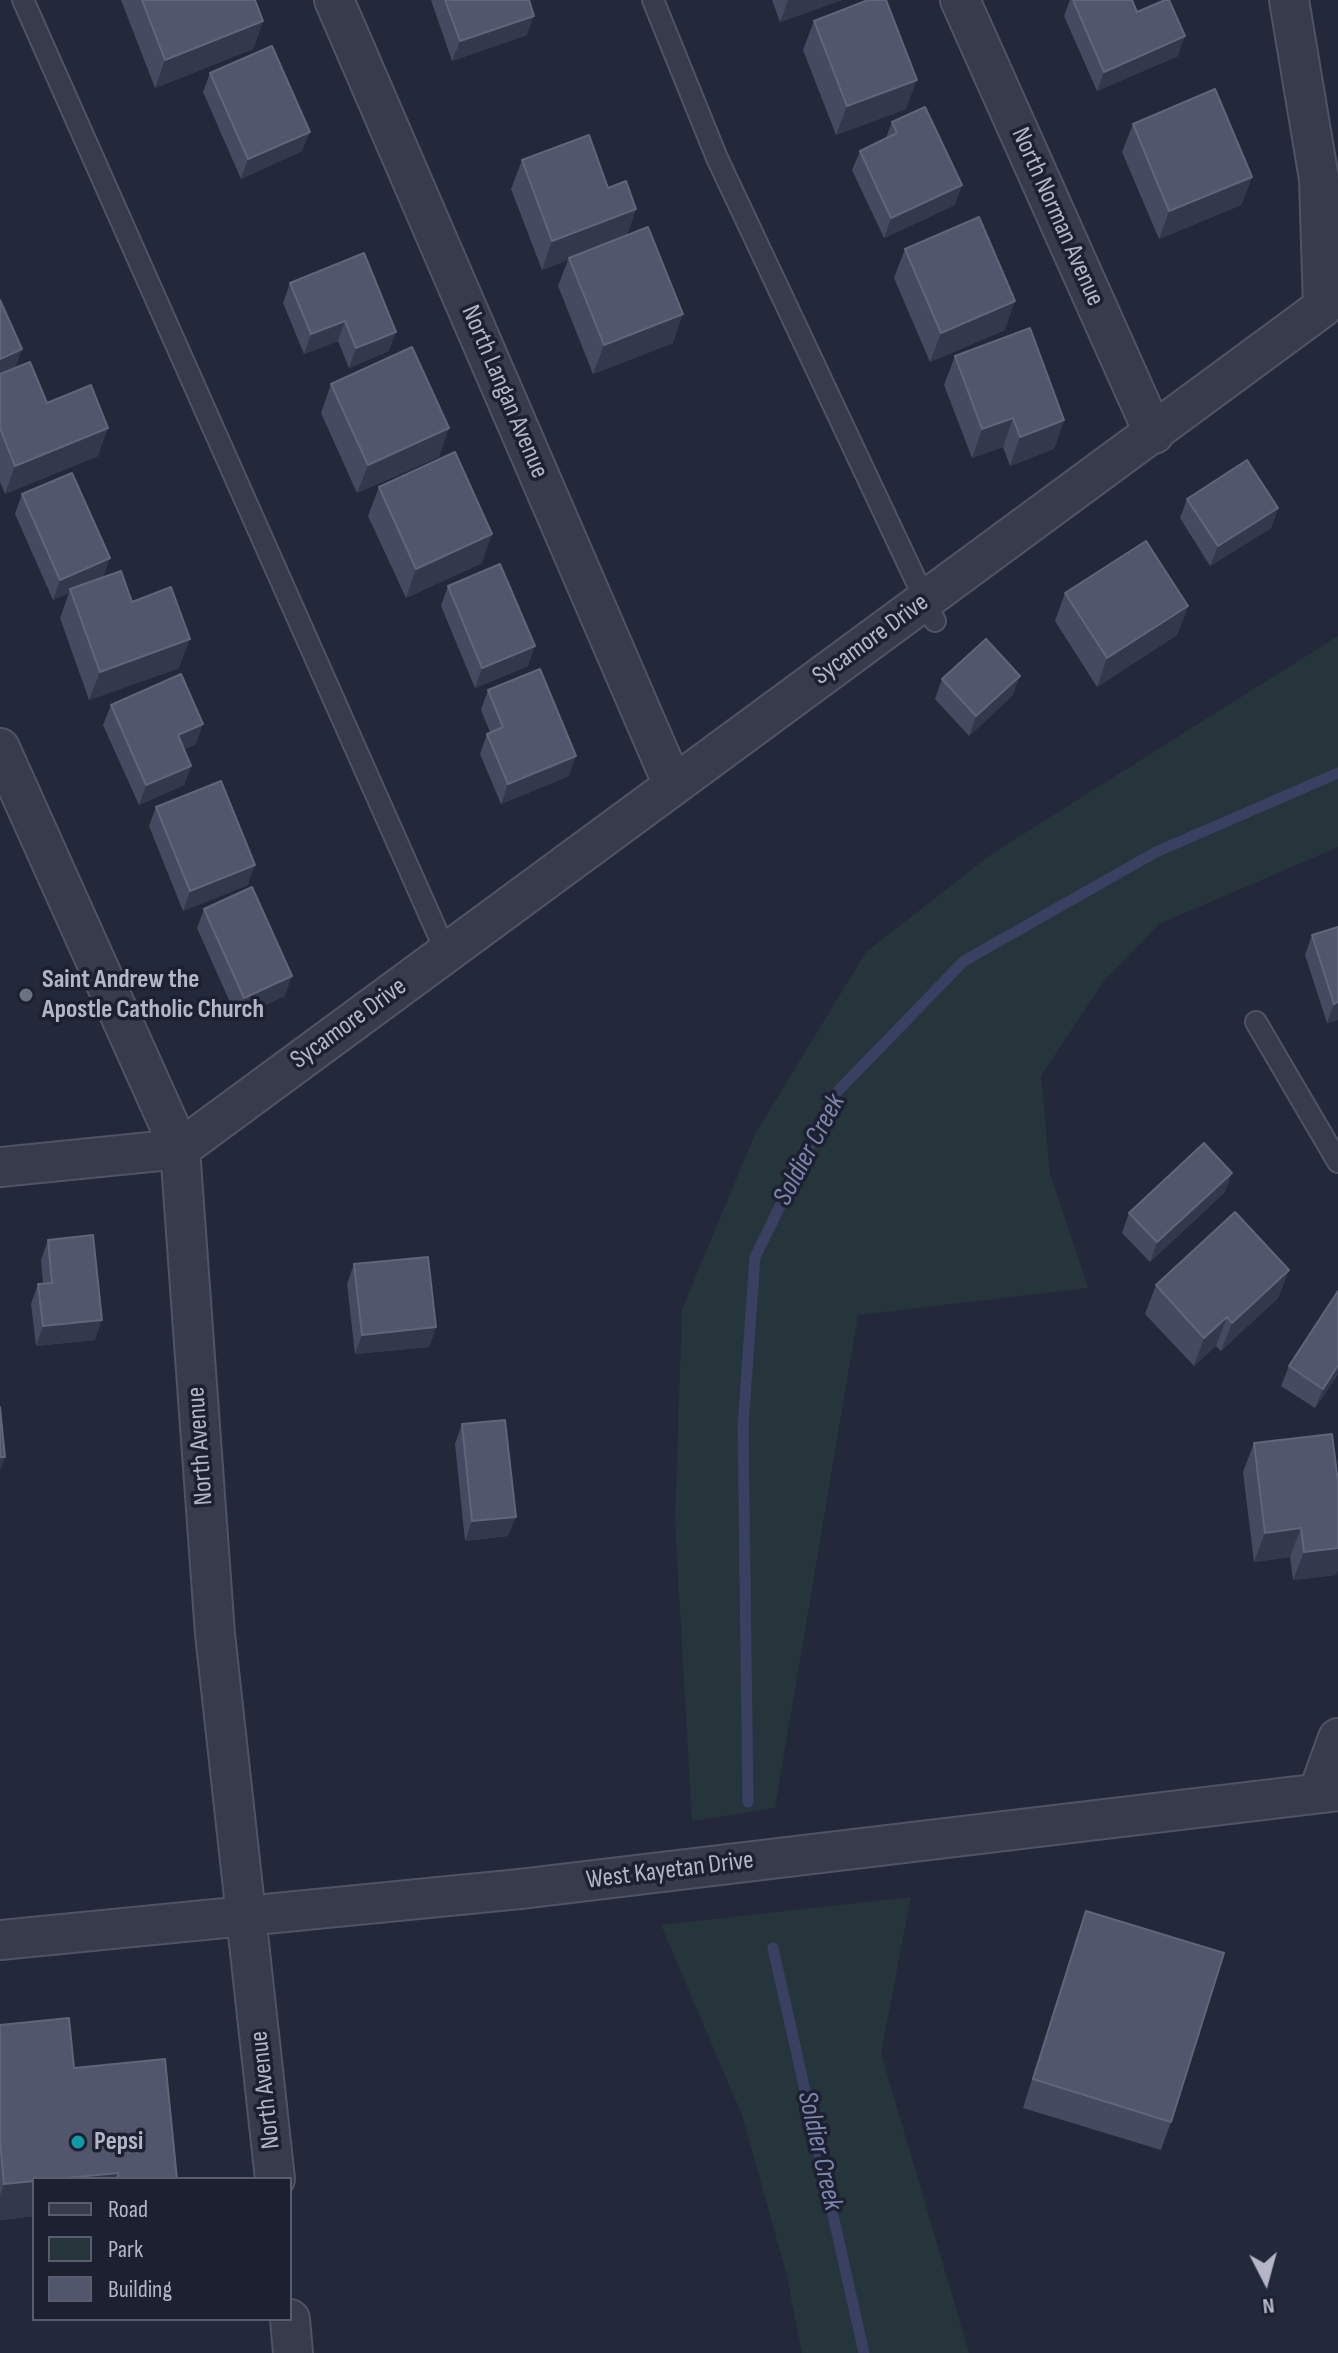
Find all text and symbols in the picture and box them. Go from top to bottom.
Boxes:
street label: North Norman Avenue [1004,123,1110,311]
street label: North Langan Avenue [454,301,554,483]
street label: Sycamore Drive [807,588,935,692]
place label: Saint Andrew the Apostle Catholic Church [42,964,264,1026]
street label: Sycamore Drive [285,972,413,1076]
marker: Saint Andrew the Apostle Catholic Church [17,986,35,1004]
water label: Soldier Creek [767,1089,853,1211]
street label: North Avenue [181,1386,221,1506]
street label: West Kayetan Drive [584,1845,756,1897]
street label: North Avenue [244,2029,288,2151]
water label: Soldier Creek [789,2088,849,2214]
place label: Pepsi [94,2126,143,2158]
marker: Pepsi [69,2133,87,2151]
legend [32,2177,292,2321]
text: Road [108,2195,148,2224]
text: Park [108,2235,143,2264]
north arrow [1226,2241,1306,2321]
text: Building [108,2275,172,2304]
text: N [1261,2291,1276,2319]

